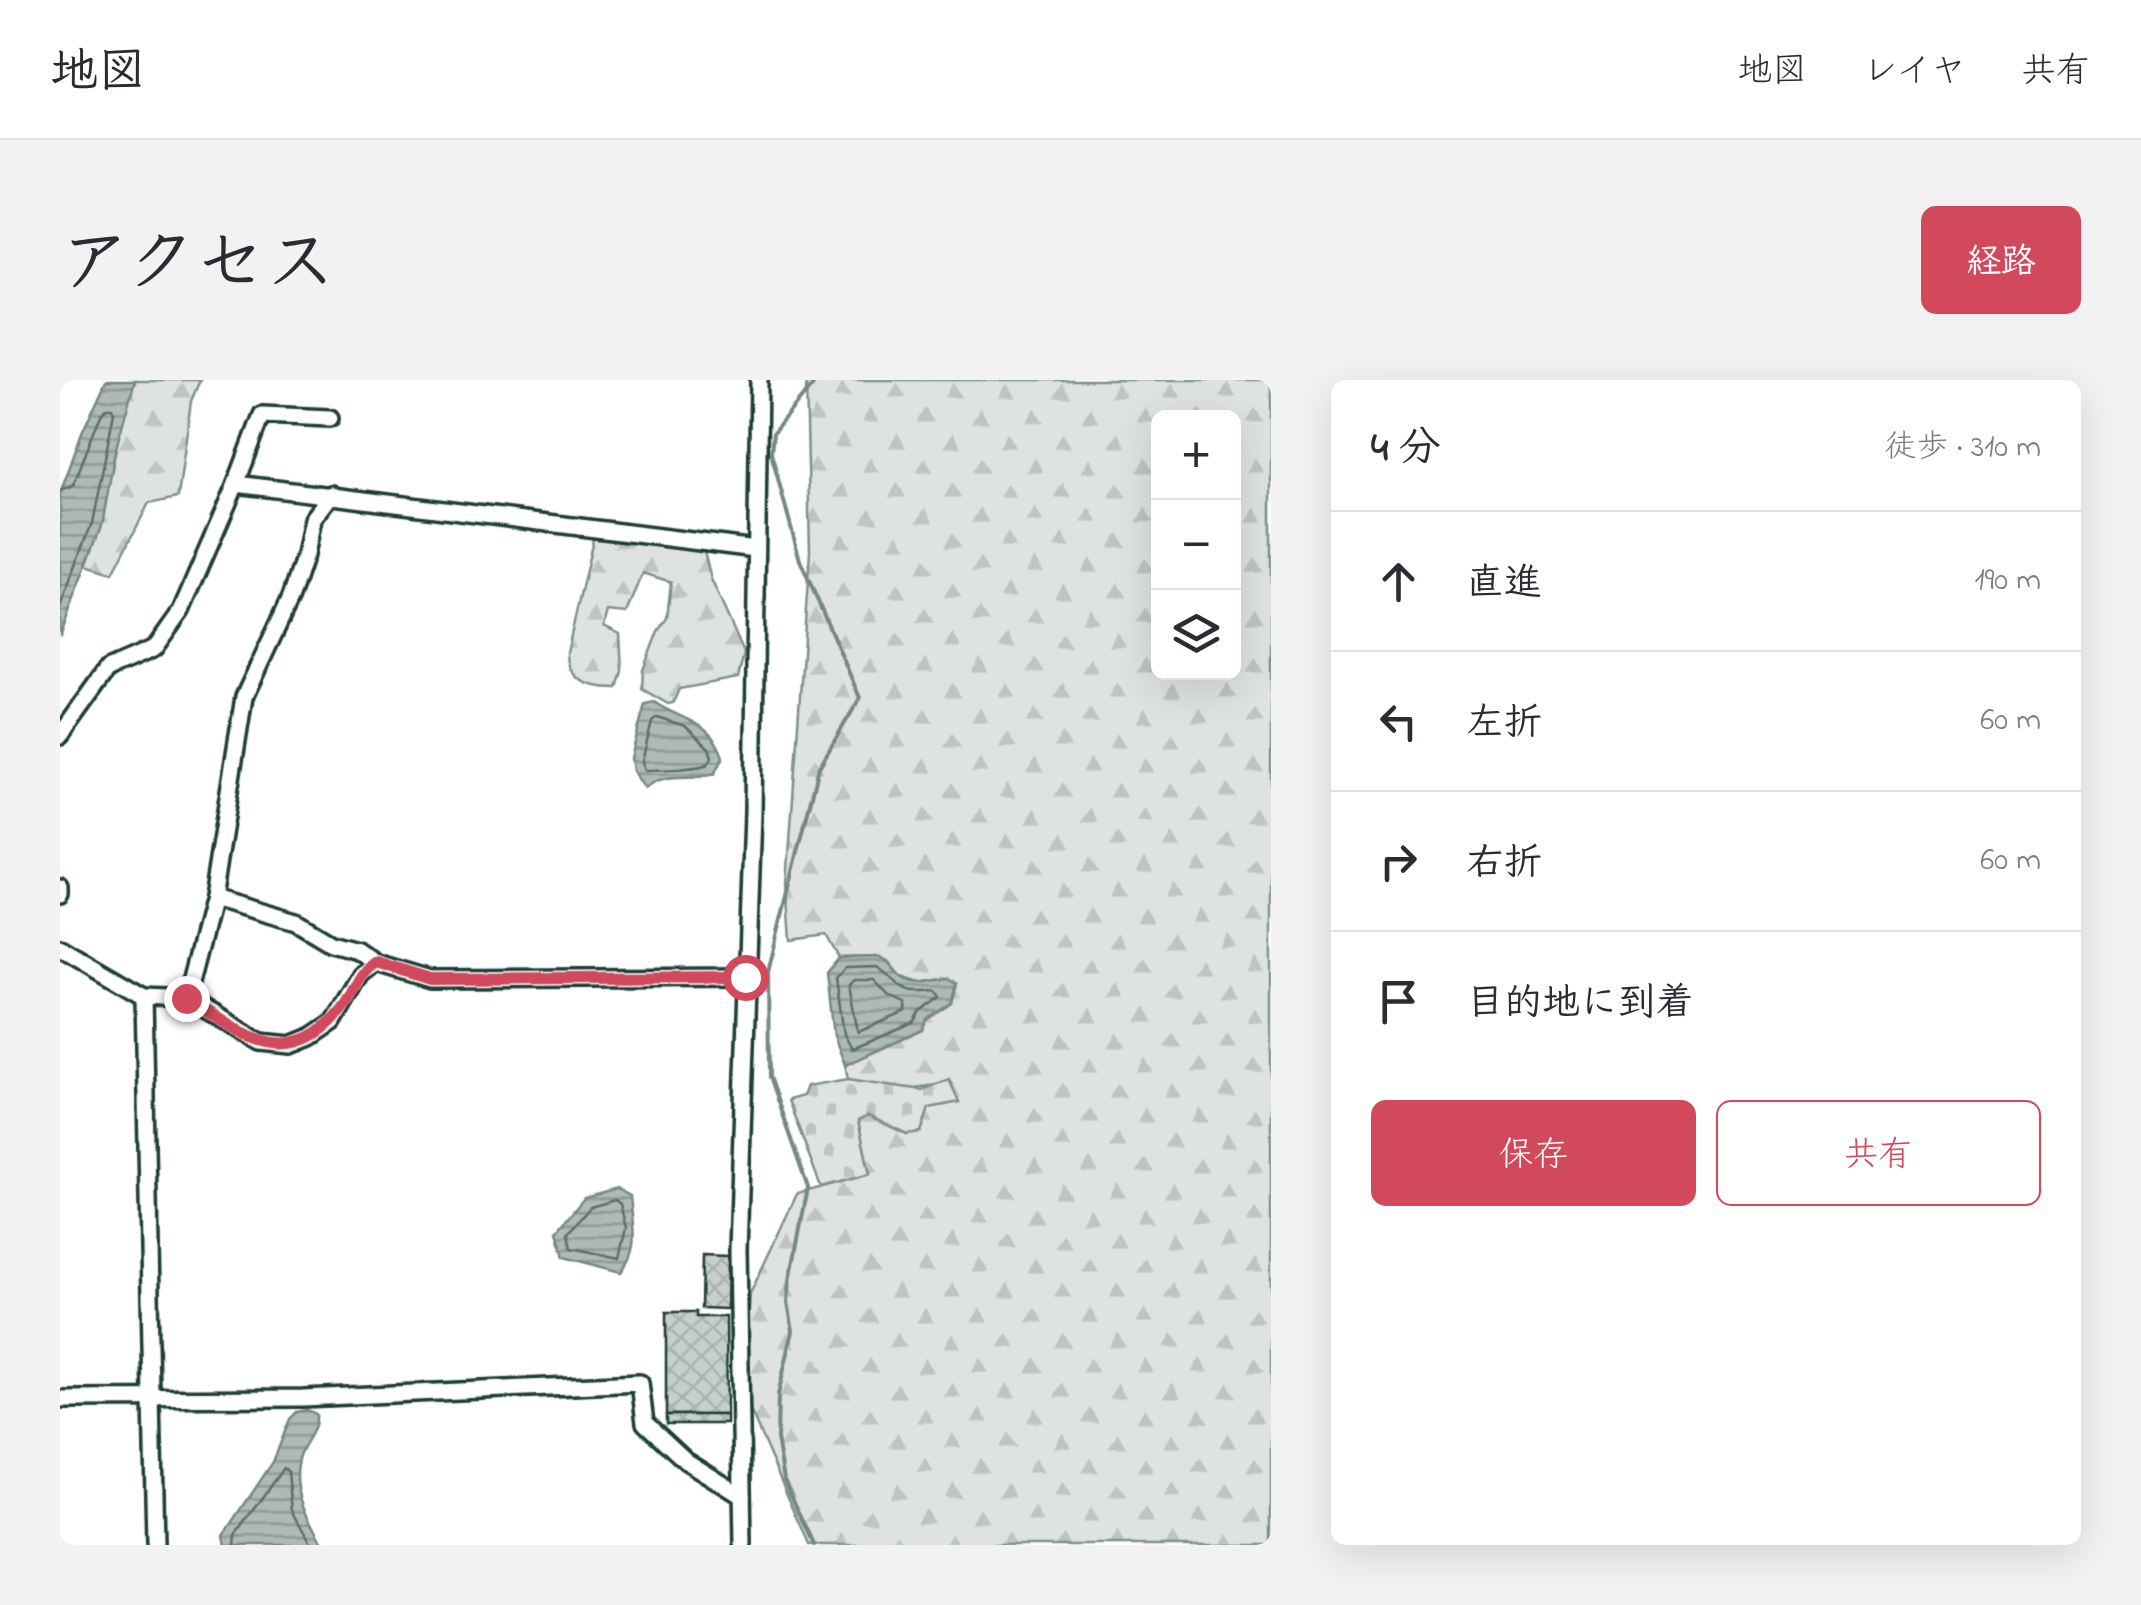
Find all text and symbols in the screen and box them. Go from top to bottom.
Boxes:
text: 地図 [50,39,146,109]
text: 地図 [1737,47,1807,98]
text: レイヤ [1862,47,1966,98]
text: 共有 [2021,47,2091,98]
button: 経路 [1921,206,2081,314]
text: アクセス [60,216,336,318]
map controls [1151,410,1241,680]
button: + [1151,410,1241,500]
text: 4 分 [1371,419,1441,480]
text: 徒歩 · 310 m [1884,425,2041,472]
button: − [1151,500,1241,590]
icon: ahead [1371,554,1426,609]
text: 直進 [1466,557,1542,613]
text: 190 m [1975,558,2041,605]
button: layers [1151,590,1241,680]
icon: left [1371,694,1426,749]
text: 左折 [1466,697,1542,753]
text: 60 m [1980,698,2041,745]
icon: right [1371,834,1426,889]
text: 右折 [1466,837,1542,893]
text: 60 m [1980,838,2041,885]
route start [723,955,769,1001]
icon: arrive [1371,974,1426,1029]
route end [164,976,210,1022]
text: 目的地に到着 [1466,977,1694,1033]
button: 保存 [1371,1100,1696,1206]
button: 共有 [1716,1100,2041,1206]

